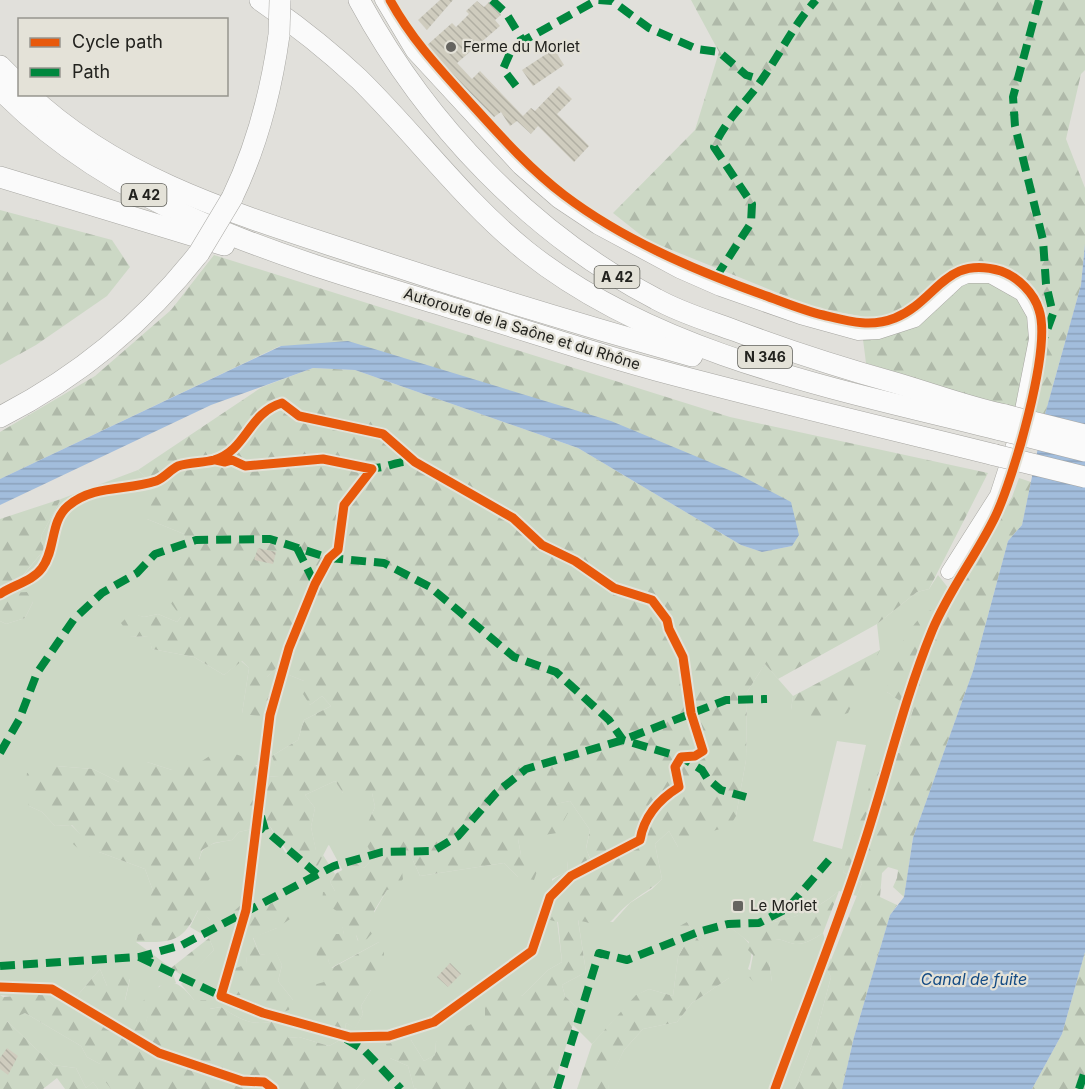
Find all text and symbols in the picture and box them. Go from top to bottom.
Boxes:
legend [18,18,228,96]
text: Cycle path [72,31,163,52]
place label: Ferme du Morlet [463,37,580,56]
marker: Ferme du Morlet [444,40,458,54]
text: Path [72,61,110,82]
road number: A 42 [122,184,166,206]
road number: A 42 [594,266,640,288]
street label: Autoroute de la Saône et du Rhône [401,283,643,374]
road number: N 346 [738,346,792,368]
place label: Le Morlet [750,896,817,915]
marker: Le Morlet [731,899,745,913]
water label: Canal de fuite [921,969,1027,989]

